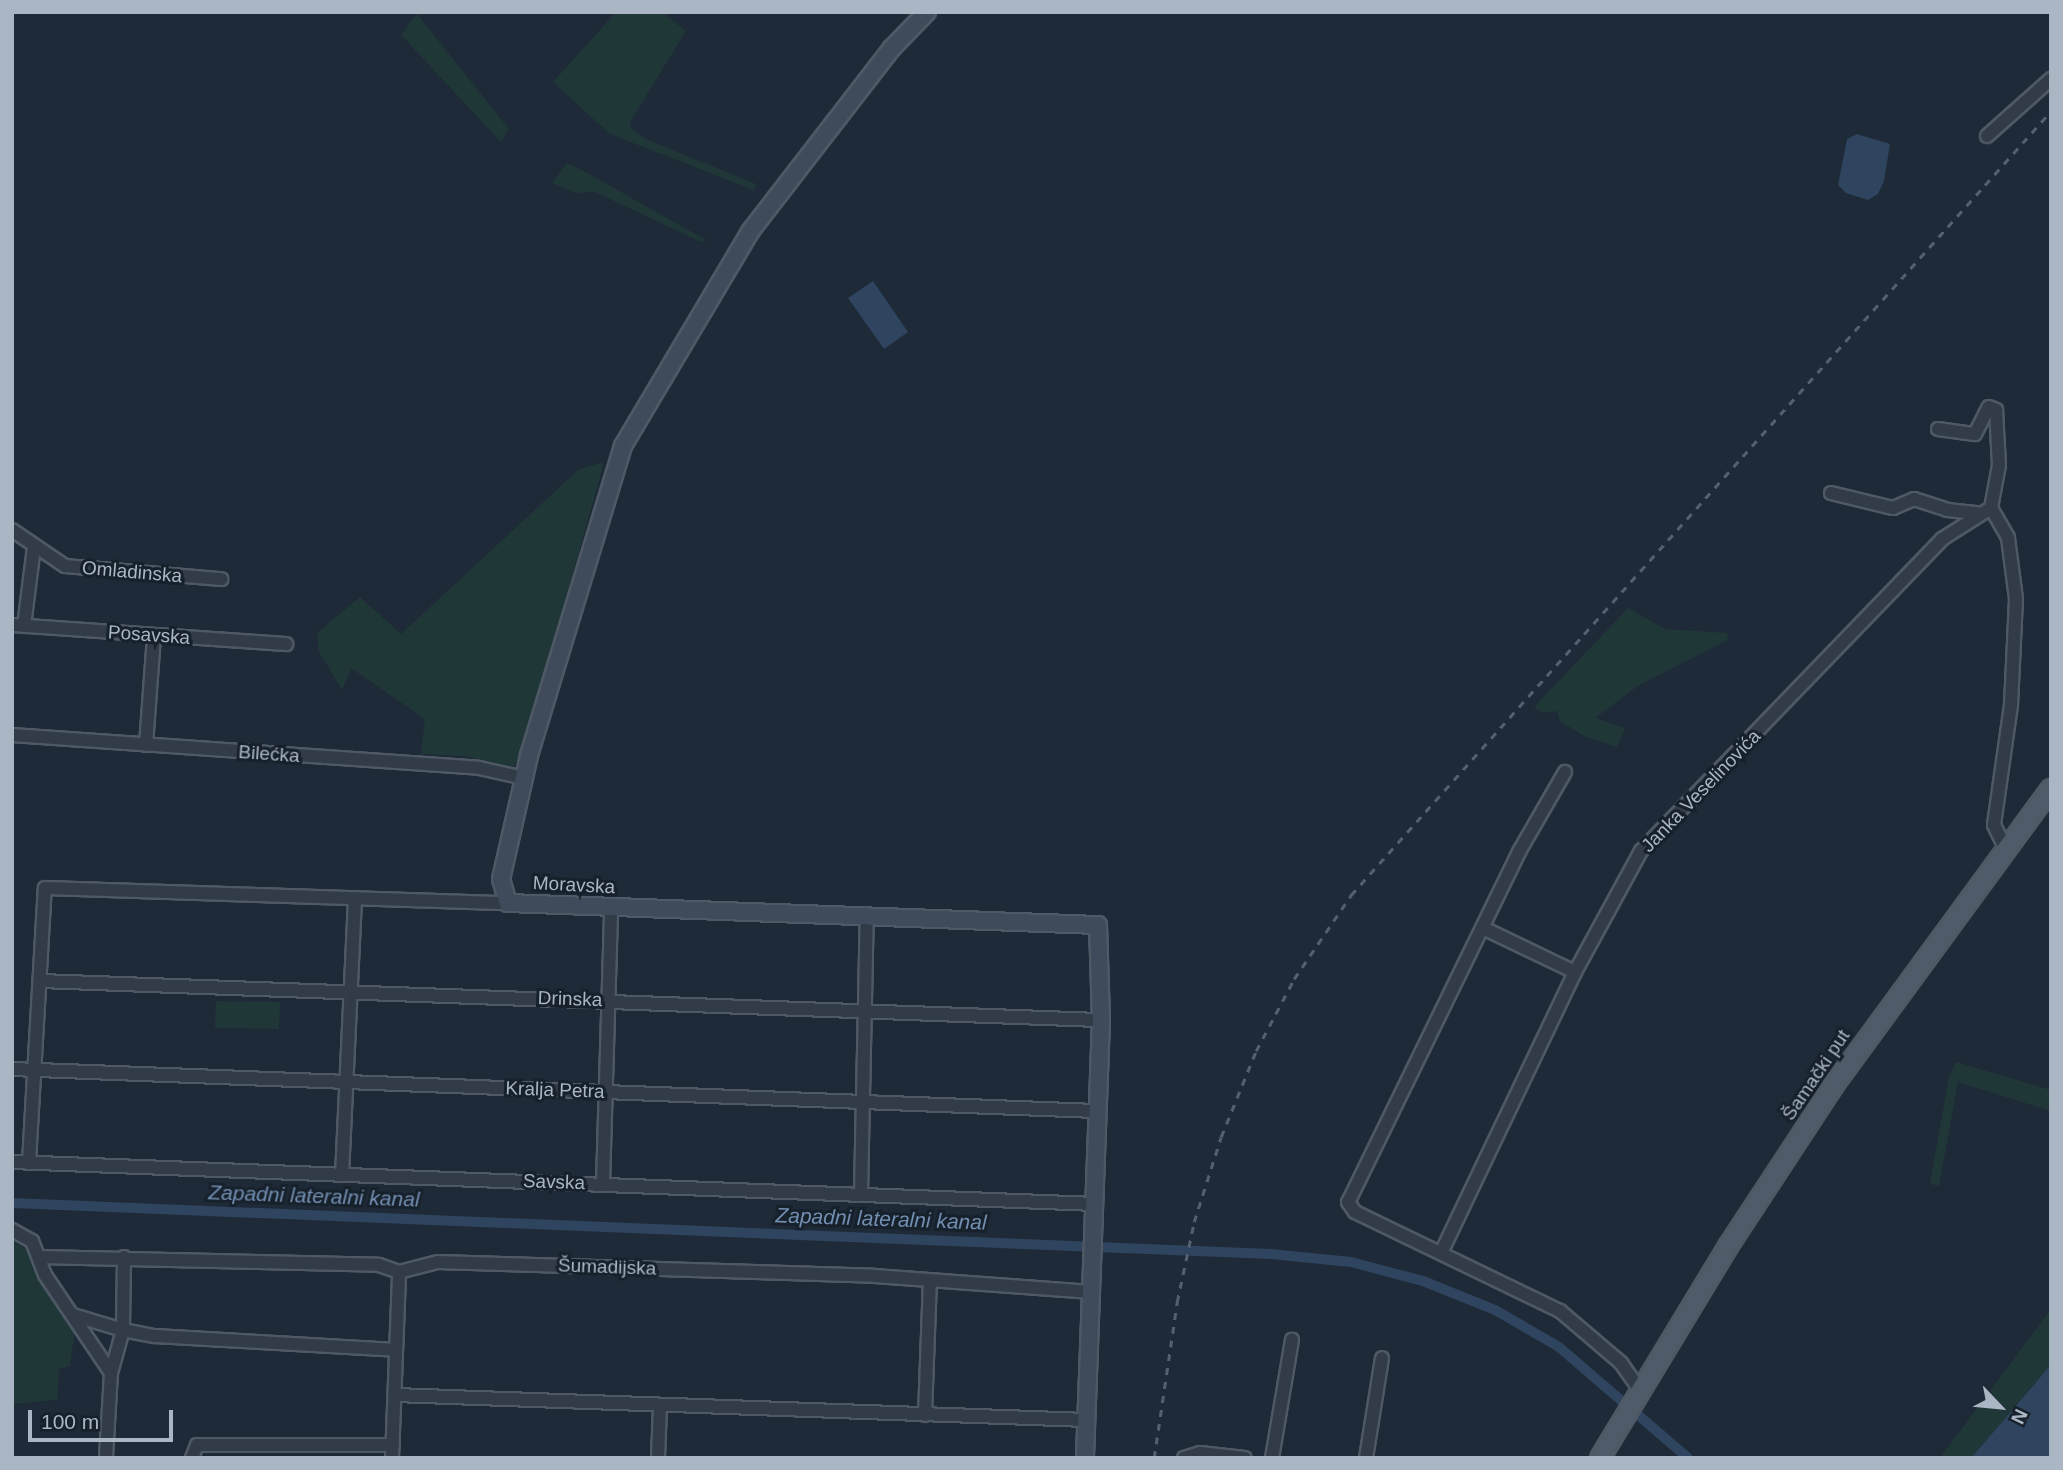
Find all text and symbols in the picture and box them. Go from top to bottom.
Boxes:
street label: Omladinska [81,556,183,588]
street label: Posavska [107,621,191,649]
street label: Janka Veselinovića [1637,725,1765,857]
street label: Bilećka [238,740,300,768]
street label: Moravska [532,871,616,899]
street label: Drinska [537,986,603,1012]
street label: Šamački put [1777,1025,1855,1125]
street label: Kralja Petra [505,1077,605,1103]
street label: Savska [522,1170,586,1194]
water label: Zapadni lateralni kanal [208,1180,420,1212]
water label: Zapadni lateralni kanal [775,1203,987,1235]
street label: Šumadijska [558,1254,656,1280]
north arrow [1965,1372,2035,1442]
scale bar [32,1396,177,1440]
text: N [2007,1406,2032,1427]
text: 100 m [41,1410,99,1433]

